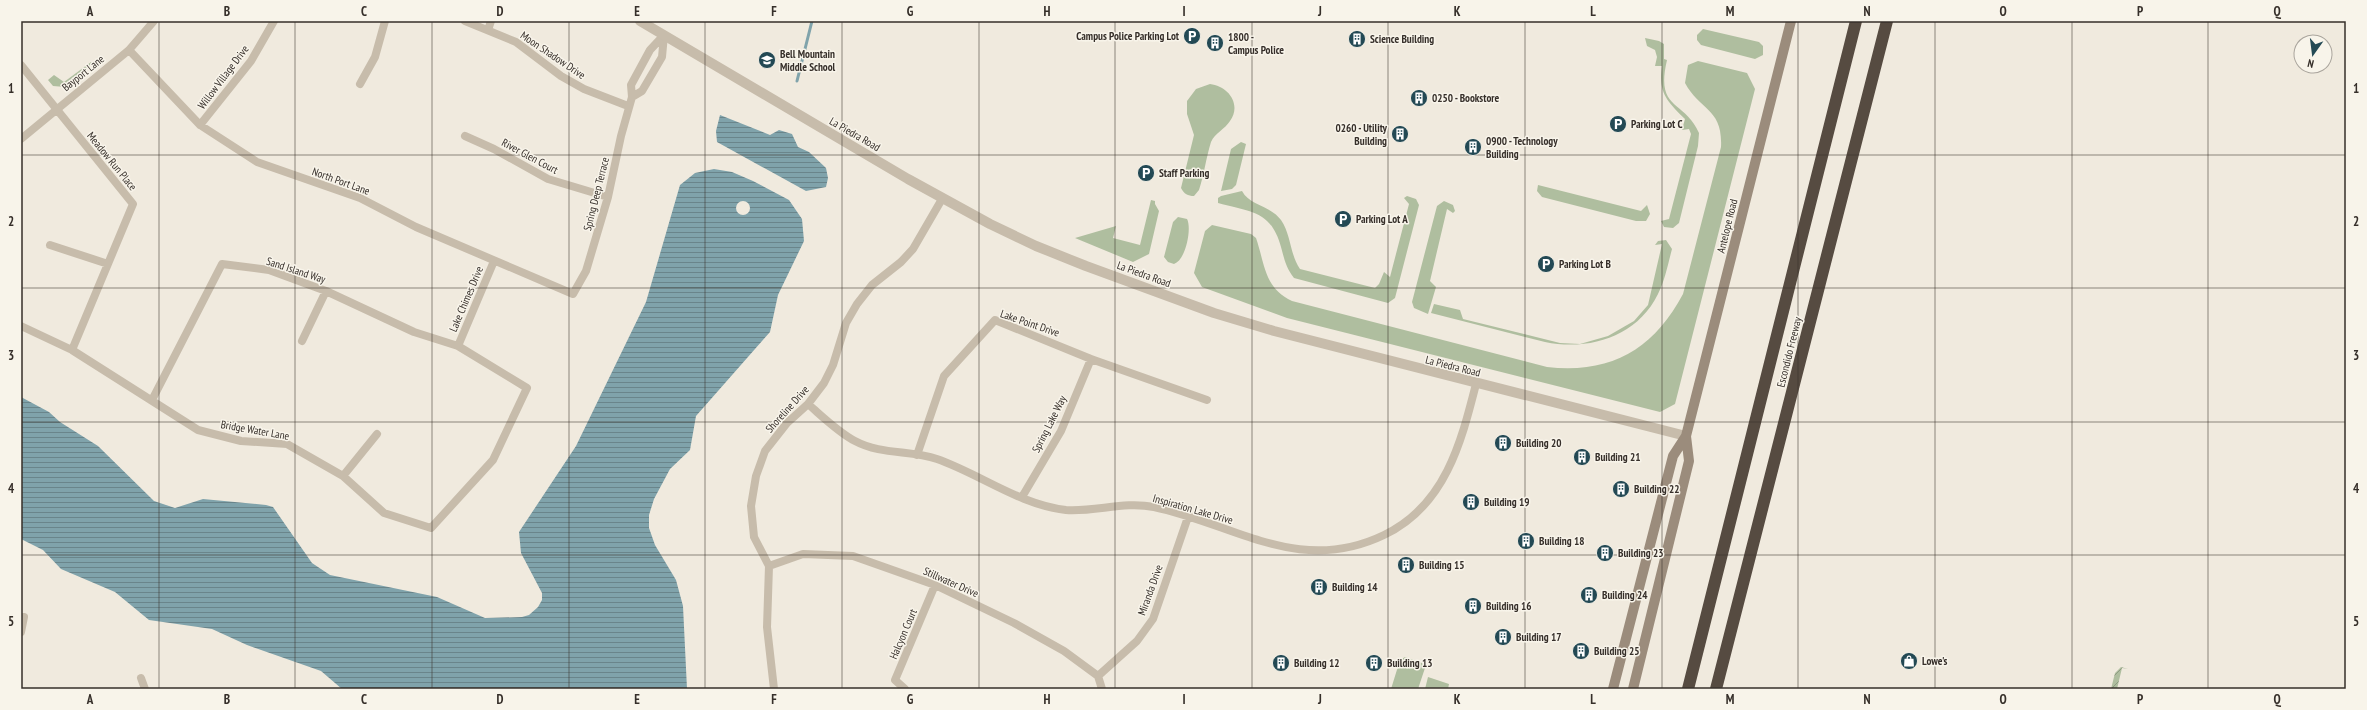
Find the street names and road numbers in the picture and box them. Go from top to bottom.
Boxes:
street label: Moon Shadow Drive [518,28,589,82]
street label: Willow Village Drive [194,42,252,112]
street label: Bayport Lane [59,52,107,94]
street label: La Piedra Road [827,114,883,154]
street label: Meadow Run Place [84,129,140,194]
street label: River Glen Court [499,135,561,177]
street label: Spring Deep Terrace [580,155,612,232]
street label: North Port Lane [310,164,372,198]
street label: Antelope Road [1714,197,1741,255]
street label: Sand Island Way [265,254,328,286]
street label: La Piedra Road [1115,258,1173,290]
street label: Lake Chimes Drive [446,264,486,334]
street label: Lake Point Drive [998,306,1062,340]
street label: Escondido Freeway [1773,314,1805,389]
street label: La Piedra Road [1424,352,1482,380]
street label: Shoreline Drive [762,382,812,435]
street label: Spring Lake Way [1029,392,1070,455]
street label: Bridge Water Lane [220,417,291,443]
street label: Inspiration Lake Drive [1151,491,1235,527]
street label: Miranda Drive [1134,562,1166,617]
street label: Stillwater Drive [921,564,981,601]
street label: Halcyon Court [886,607,920,661]

